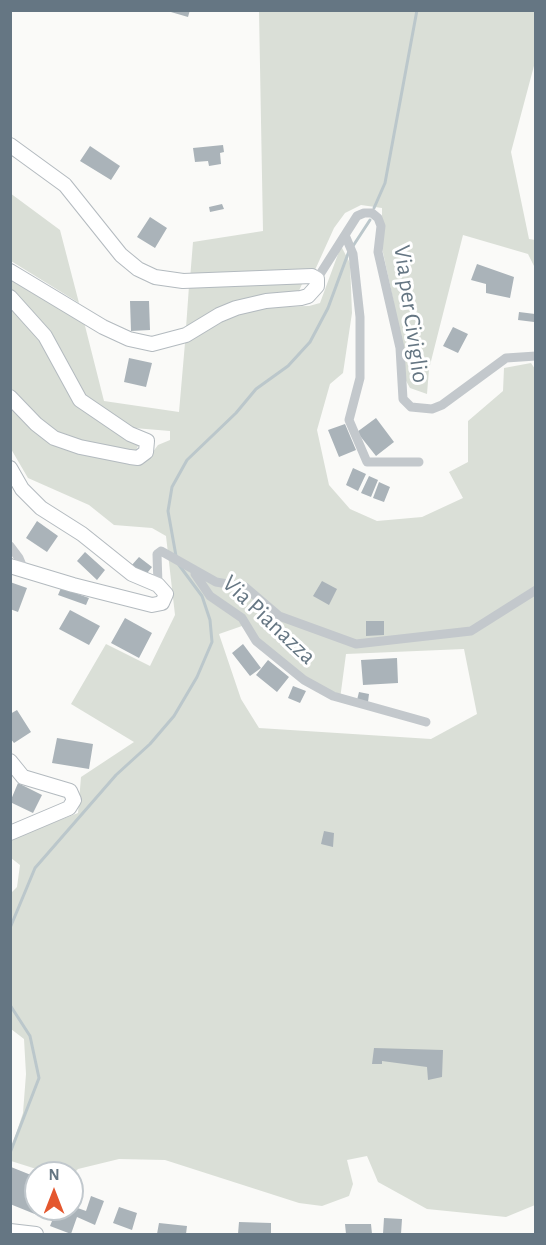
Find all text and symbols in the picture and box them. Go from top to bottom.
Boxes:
street label: Via per Civiglio [387,243,435,385]
street label: Via Pianazza [216,569,322,671]
north arrow [24,1161,84,1221]
text: N [48,1167,60,1183]

